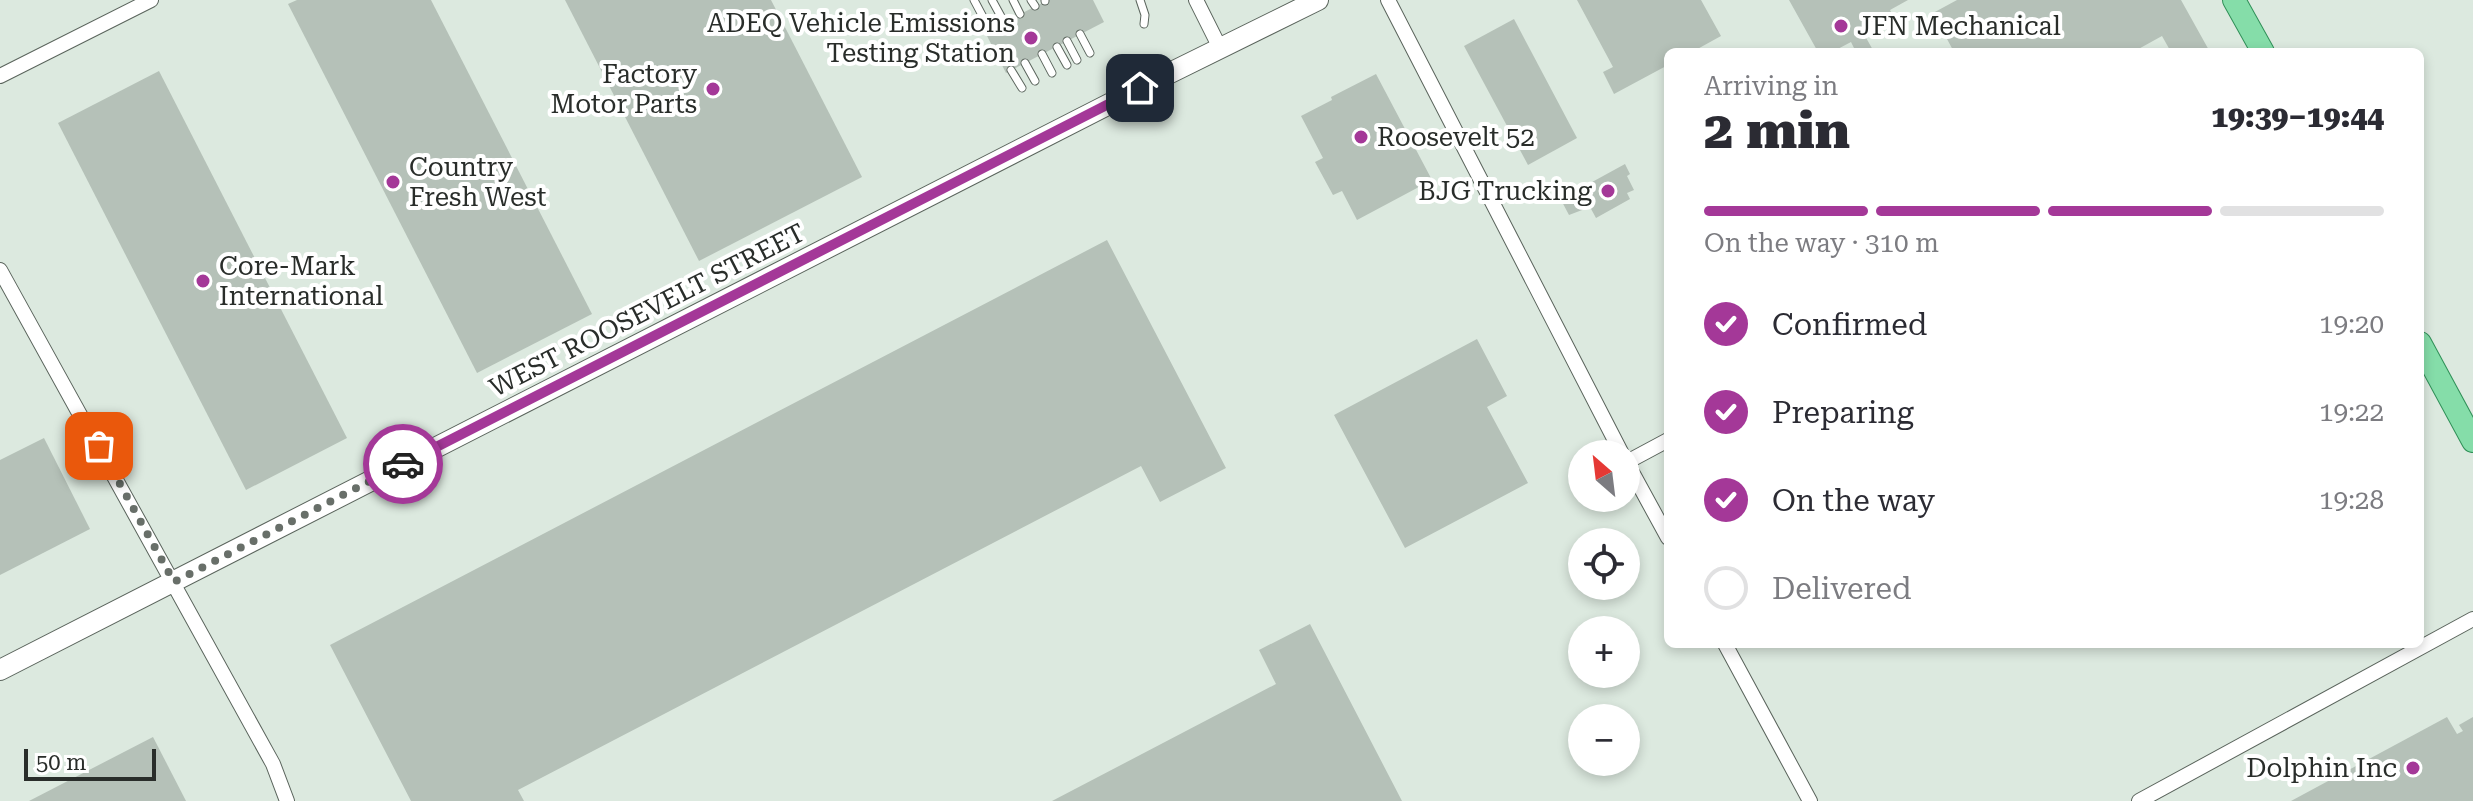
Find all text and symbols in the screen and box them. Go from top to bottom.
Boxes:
place label: ADEQ Vehicle Emissions Testing Station [707,8,1015,68]
place label: JFN Mechanical [1857,11,2061,41]
marker: JFN Mechanical [1832,17,1850,35]
marker: ADEQ Vehicle Emissions Testing Station [1022,29,1040,47]
pin [1106,54,1174,122]
place label: Factory Motor Parts [551,59,698,119]
icon: home [1118,66,1162,110]
text: Arriving in [1704,71,1838,101]
marker: Factory Motor Parts [704,80,722,98]
text: 19:39–19:44 [2211,99,2384,134]
text: 2 min [1704,100,1850,161]
place label: Roosevelt 52 [1377,122,1535,152]
marker: Roosevelt 52 [1352,128,1370,146]
place label: Country Fresh West [409,152,547,212]
marker: Country Fresh West [384,173,402,191]
place label: BJG Trucking [1418,176,1592,206]
marker: BJG Trucking [1599,182,1617,200]
street label: WEST ROOSEVELT STREET [484,217,810,403]
text: On the way · 310 m [1704,228,1939,258]
place label: Core-Mark International [219,251,383,311]
marker: Core-Mark International [194,272,212,290]
icon: check [1704,302,1748,346]
text: Confirmed [1772,307,1927,342]
text: 19:20 [2319,309,2384,339]
icon: check [1704,390,1748,434]
text: Preparing [1772,395,1914,430]
text: 19:22 [2319,397,2384,427]
pin [65,412,133,480]
icon: bag [77,424,121,468]
courier [363,424,443,504]
north arrow [1568,440,1640,512]
map controls [1568,440,1640,776]
icon: car [381,442,425,486]
icon: check [1704,478,1748,522]
text: On the way [1772,483,1935,518]
text: 19:28 [2319,485,2384,515]
button: locate [1568,528,1640,600]
text: Delivered [1772,571,1911,606]
button: + [1568,616,1640,688]
button: − [1568,704,1640,776]
scale bar [24,745,156,781]
text: 50 m [36,750,86,775]
place label: Dolphin Inc [2246,753,2397,783]
marker: Dolphin Inc [2404,759,2422,777]

